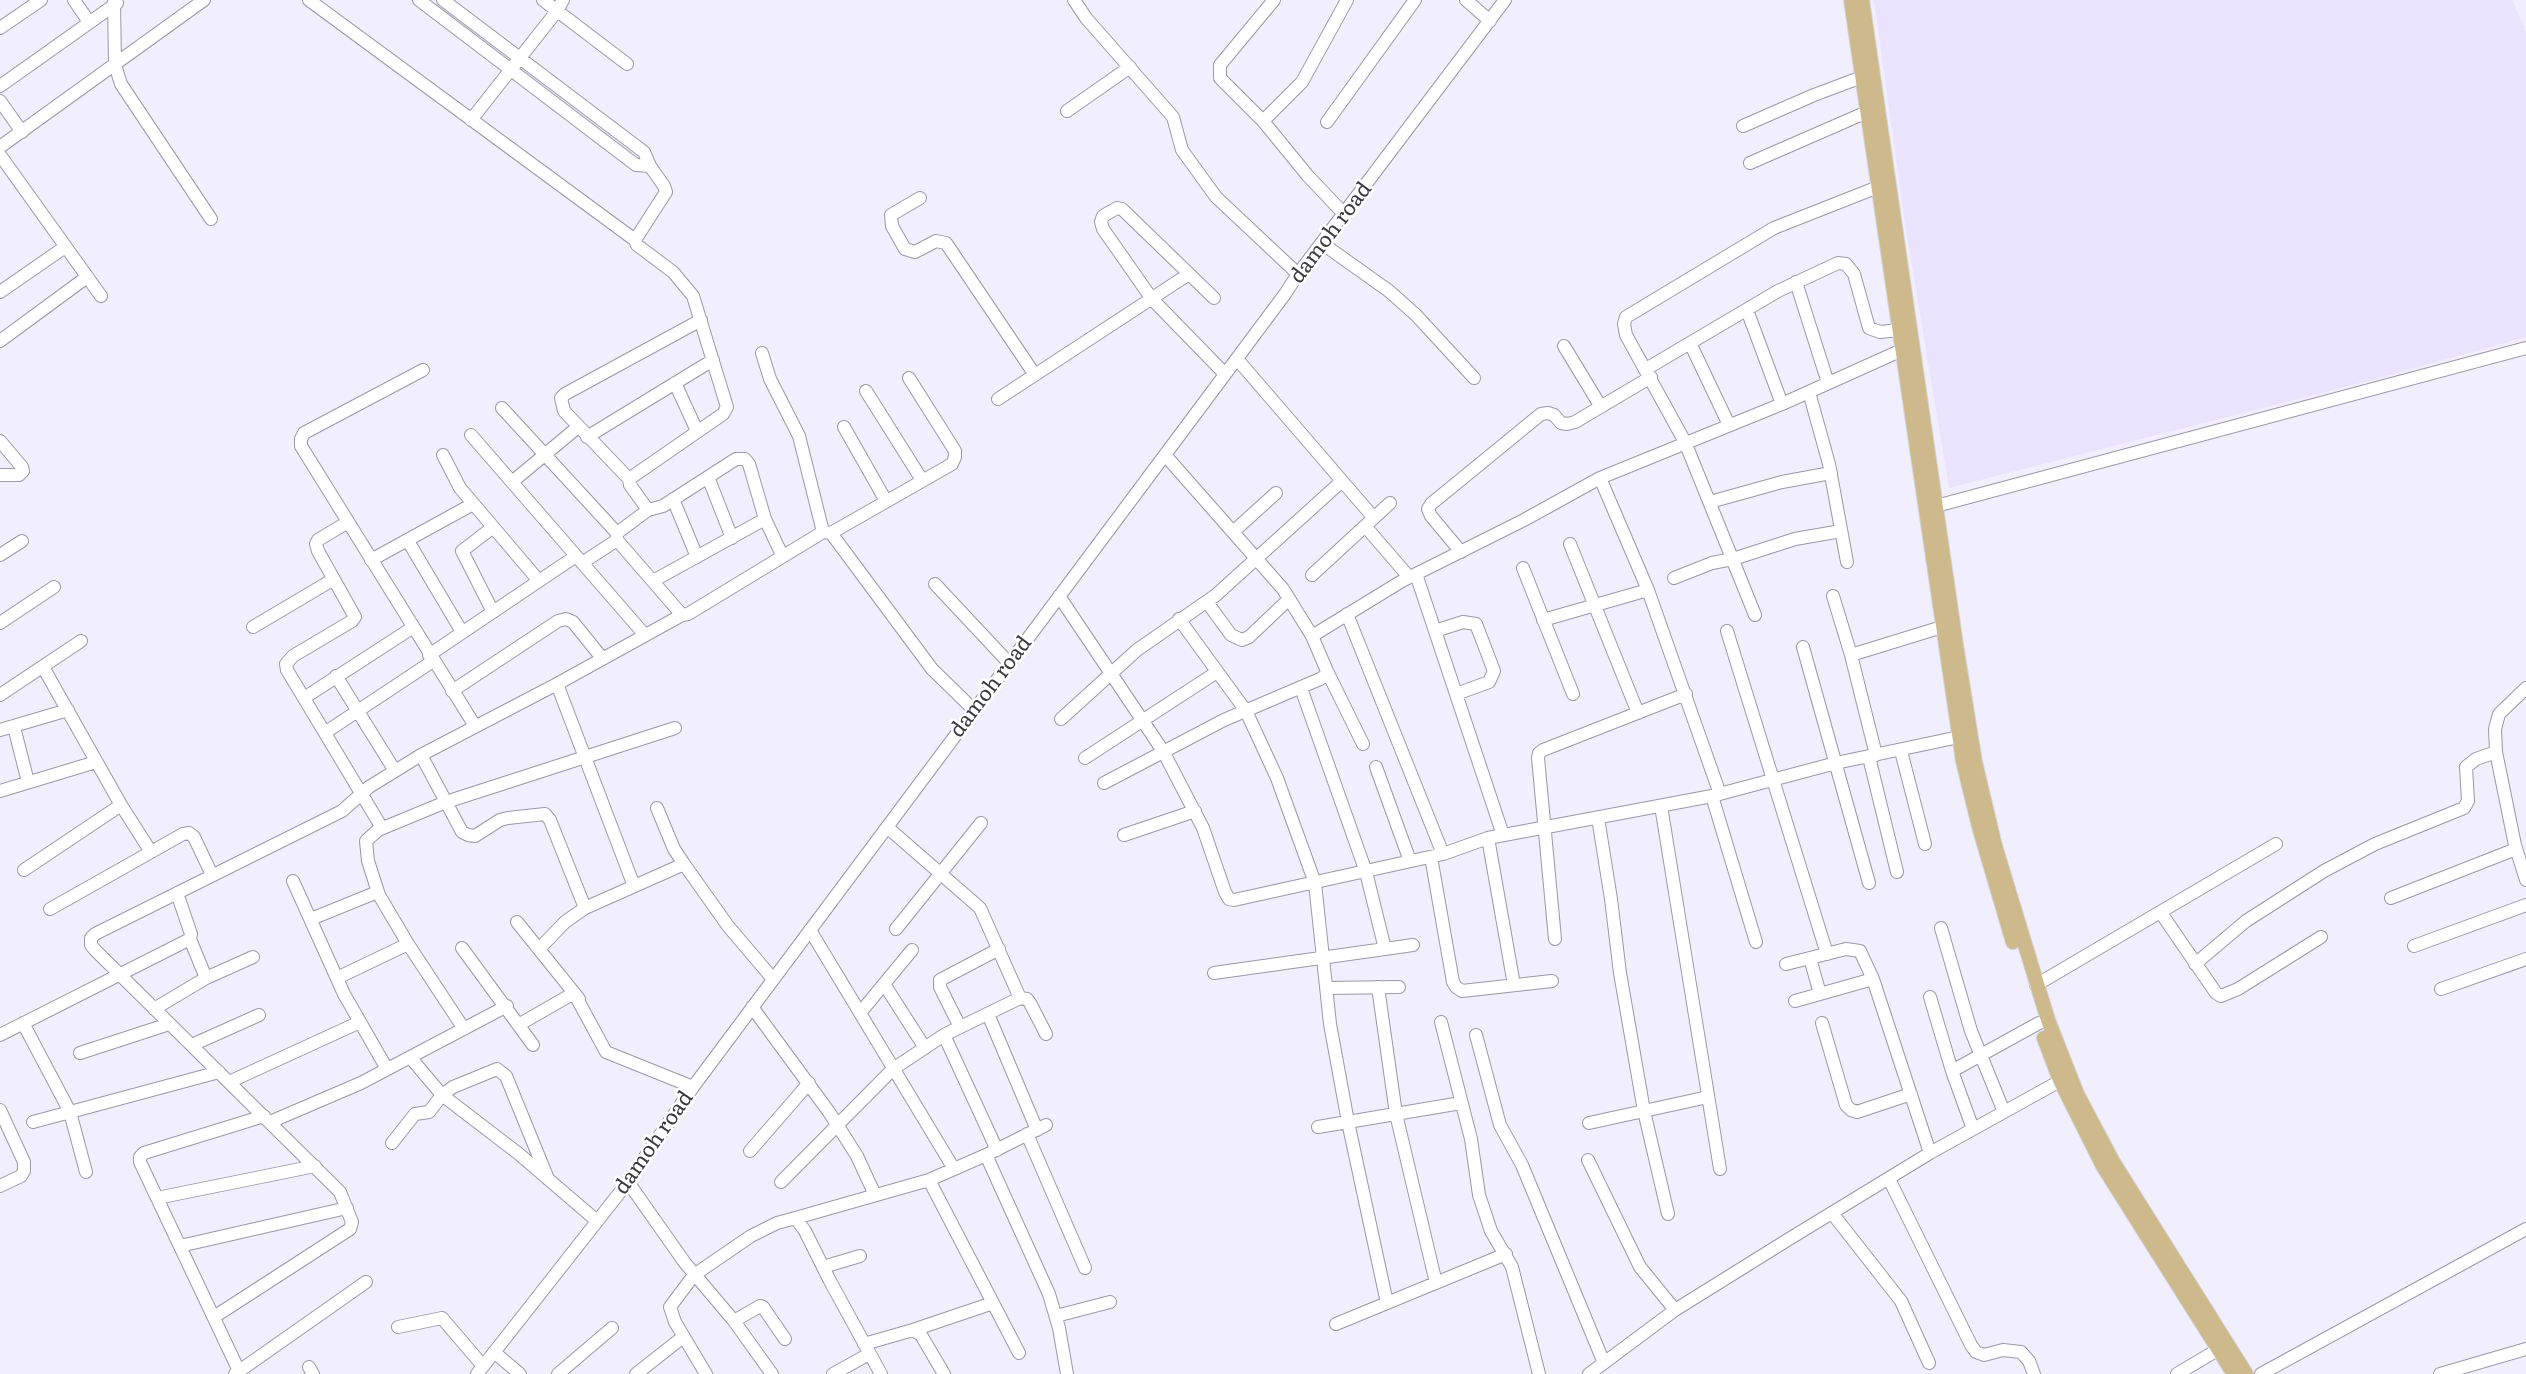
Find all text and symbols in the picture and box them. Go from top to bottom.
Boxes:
street label: damoh road [1285,177,1377,289]
street label: damoh road [945,631,1037,743]
street label: damoh road [609,1086,699,1200]

